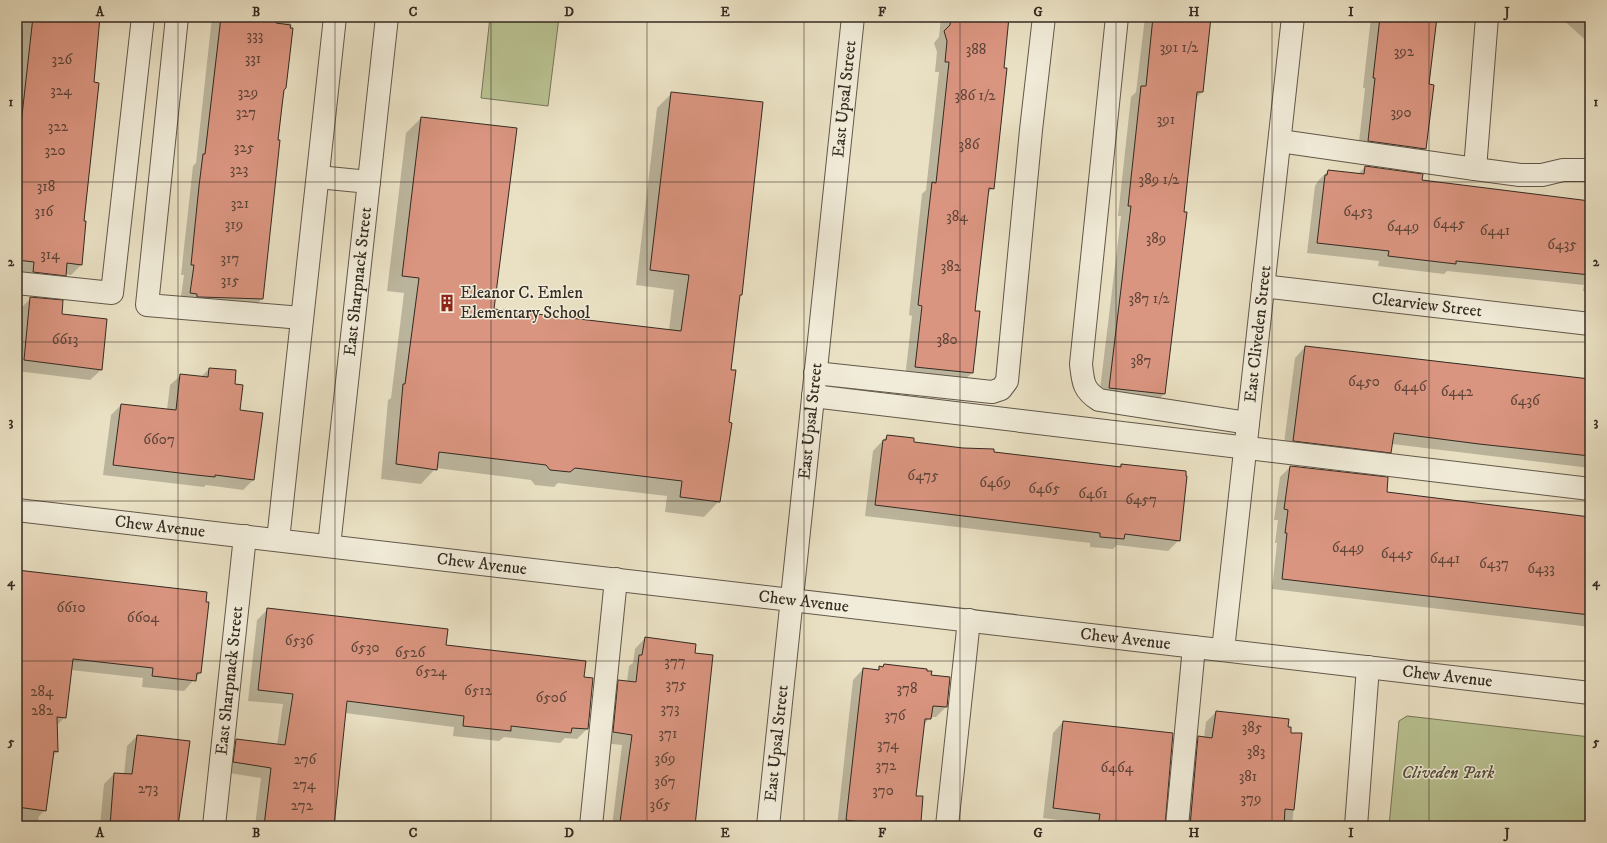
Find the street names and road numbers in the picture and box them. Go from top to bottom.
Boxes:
street label: East Upsal Street [827,39,862,159]
street label: East Sharpnack Street [339,205,377,357]
street label: East Cliveden Street [1239,264,1277,404]
street label: Clearview Street [1371,288,1484,322]
street label: East Upsal Street [793,361,828,481]
street label: Chew Avenue [114,510,206,543]
street label: Chew Avenue [436,548,528,580]
street label: Chew Avenue [757,585,850,618]
street label: East Sharpnack Street [211,605,248,756]
street label: Chew Avenue [1079,623,1172,655]
street label: Chew Avenue [1401,660,1494,693]
street label: East Upsal Street [760,683,794,803]

